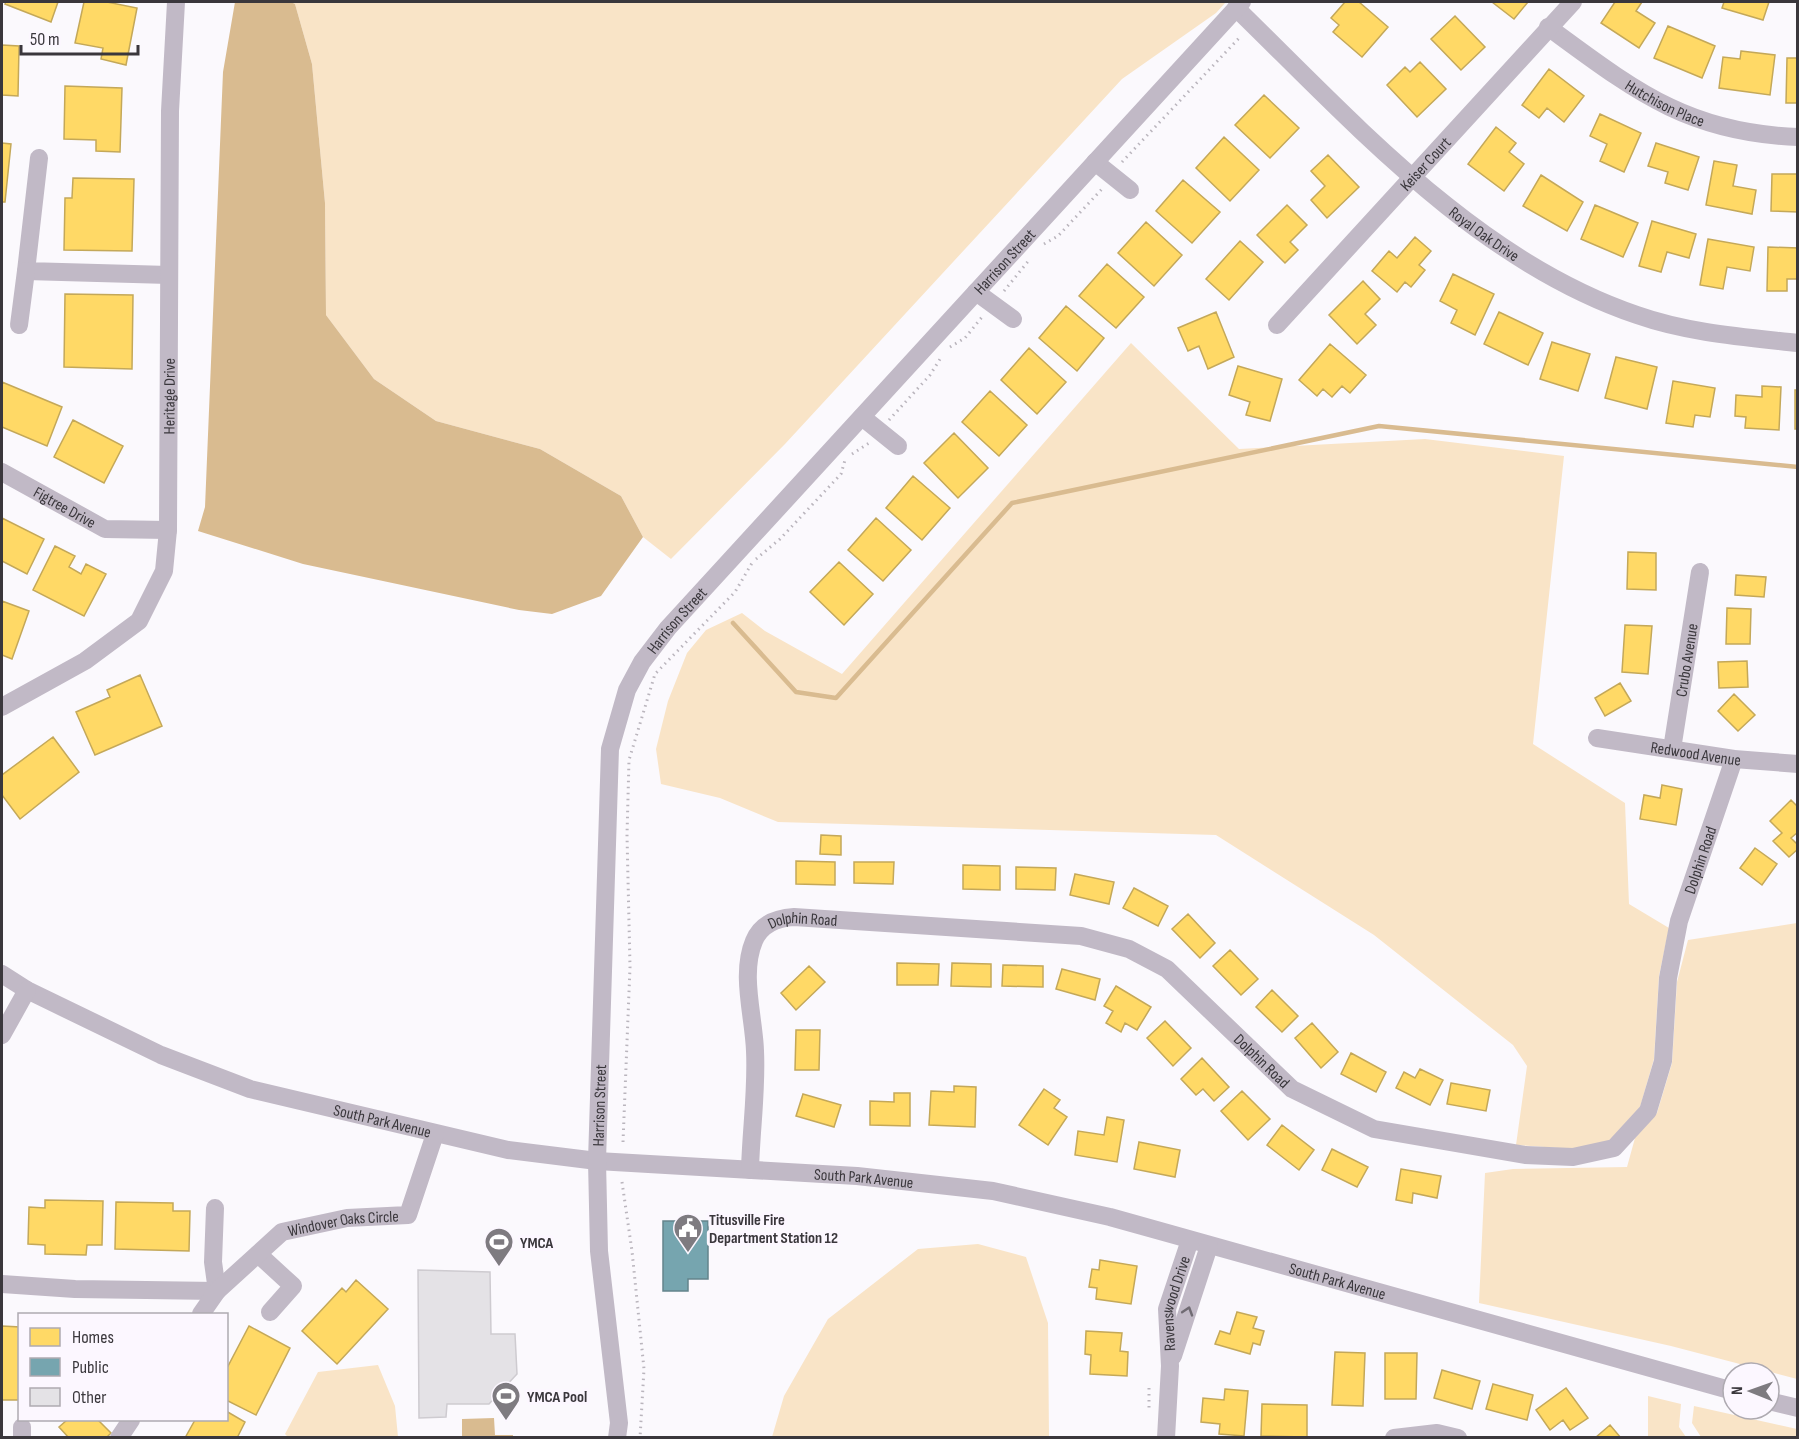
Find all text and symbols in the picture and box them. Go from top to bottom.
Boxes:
scale bar [21,18,138,56]
text: 50 m [30,29,60,50]
street label: Hutchison Place [1621,76,1707,132]
street label: Keiser Court [1397,134,1456,195]
street label: Royal Oak Drive [1445,203,1522,266]
street label: Harrison Street [971,226,1040,299]
street label: Heritage Drive [160,358,180,434]
street label: Figtree Drive [30,483,99,533]
street label: Harrison Street [644,584,712,658]
street label: Crubo Avenue [1672,622,1703,698]
street label: Redwood Avenue [1649,738,1741,771]
street label: Dolphin Road [1681,824,1721,896]
street label: Dolphin Road [765,909,838,934]
street label: Dolphin Road [1229,1030,1293,1093]
street label: Harrison Street [589,1064,611,1147]
street label: South Park Avenue [331,1101,433,1142]
street label: South Park Avenue [813,1166,914,1193]
street label: Windover Oaks Circle [286,1207,399,1241]
place label: Titusville Fire Department Station 12 [709,1211,838,1248]
public building icon: Titusville Fire Department Station 12 [672,1212,704,1254]
sports icon: YMCA [483,1226,515,1268]
place label: YMCA [520,1234,554,1253]
street label: Ravenswood Drive [1158,1254,1195,1351]
street label: South Park Avenue [1287,1259,1388,1305]
one-way arrow [1181,1306,1193,1317]
legend [18,1313,228,1421]
text: Homes [72,1327,114,1348]
text: Public [72,1357,109,1378]
north arrow [1721,1361,1781,1421]
sports icon: YMCA Pool [490,1380,522,1422]
text: N [1728,1386,1747,1395]
text: Other [72,1387,106,1408]
place label: YMCA Pool [527,1388,587,1407]

